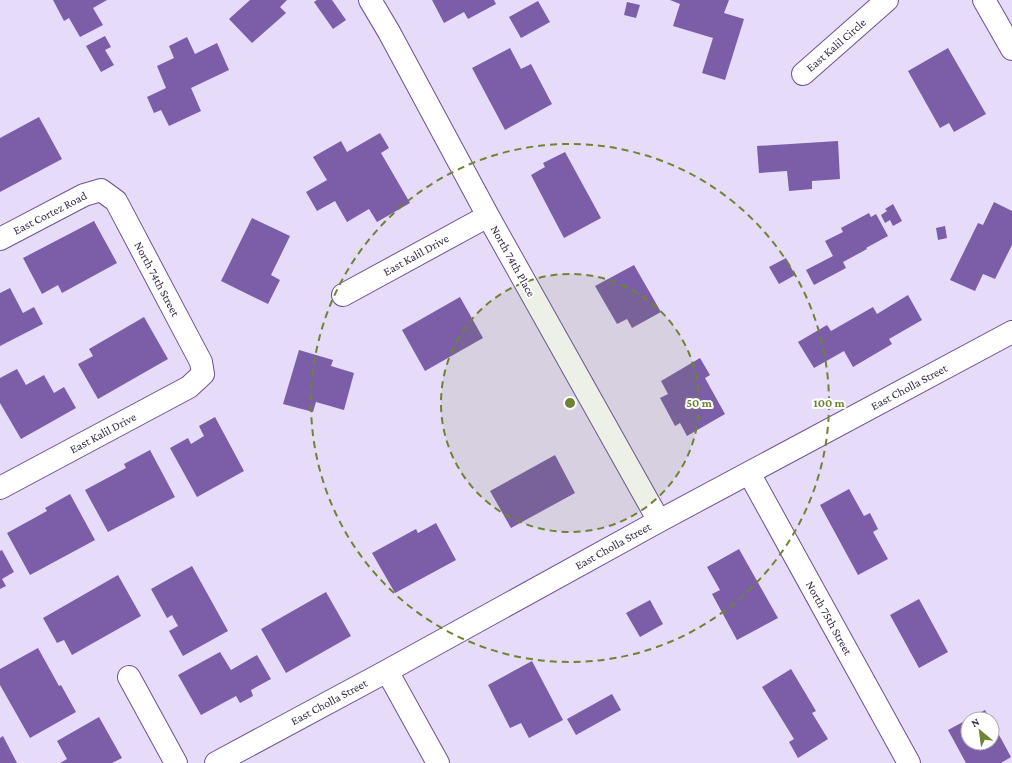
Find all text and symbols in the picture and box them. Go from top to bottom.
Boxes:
street label: East Kalil Circle [803,15,869,75]
street label: East Cortez Road [11,188,90,238]
street label: North 74th Place [488,223,538,299]
street label: East Kalil Drive [381,231,451,279]
street label: North 74th Street [131,239,183,320]
street label: East Cholla Street [868,360,951,413]
centre of rings [563,396,577,410]
text: 50 m [686,396,713,410]
text: 100 m [813,396,846,410]
street label: East Kalil Drive [67,410,139,456]
street label: East Cholla Street [573,519,654,573]
street label: North 75th Street [803,579,856,658]
street label: East Cholla Street [288,675,371,728]
north arrow [960,711,1000,751]
text: N [969,715,982,729]

